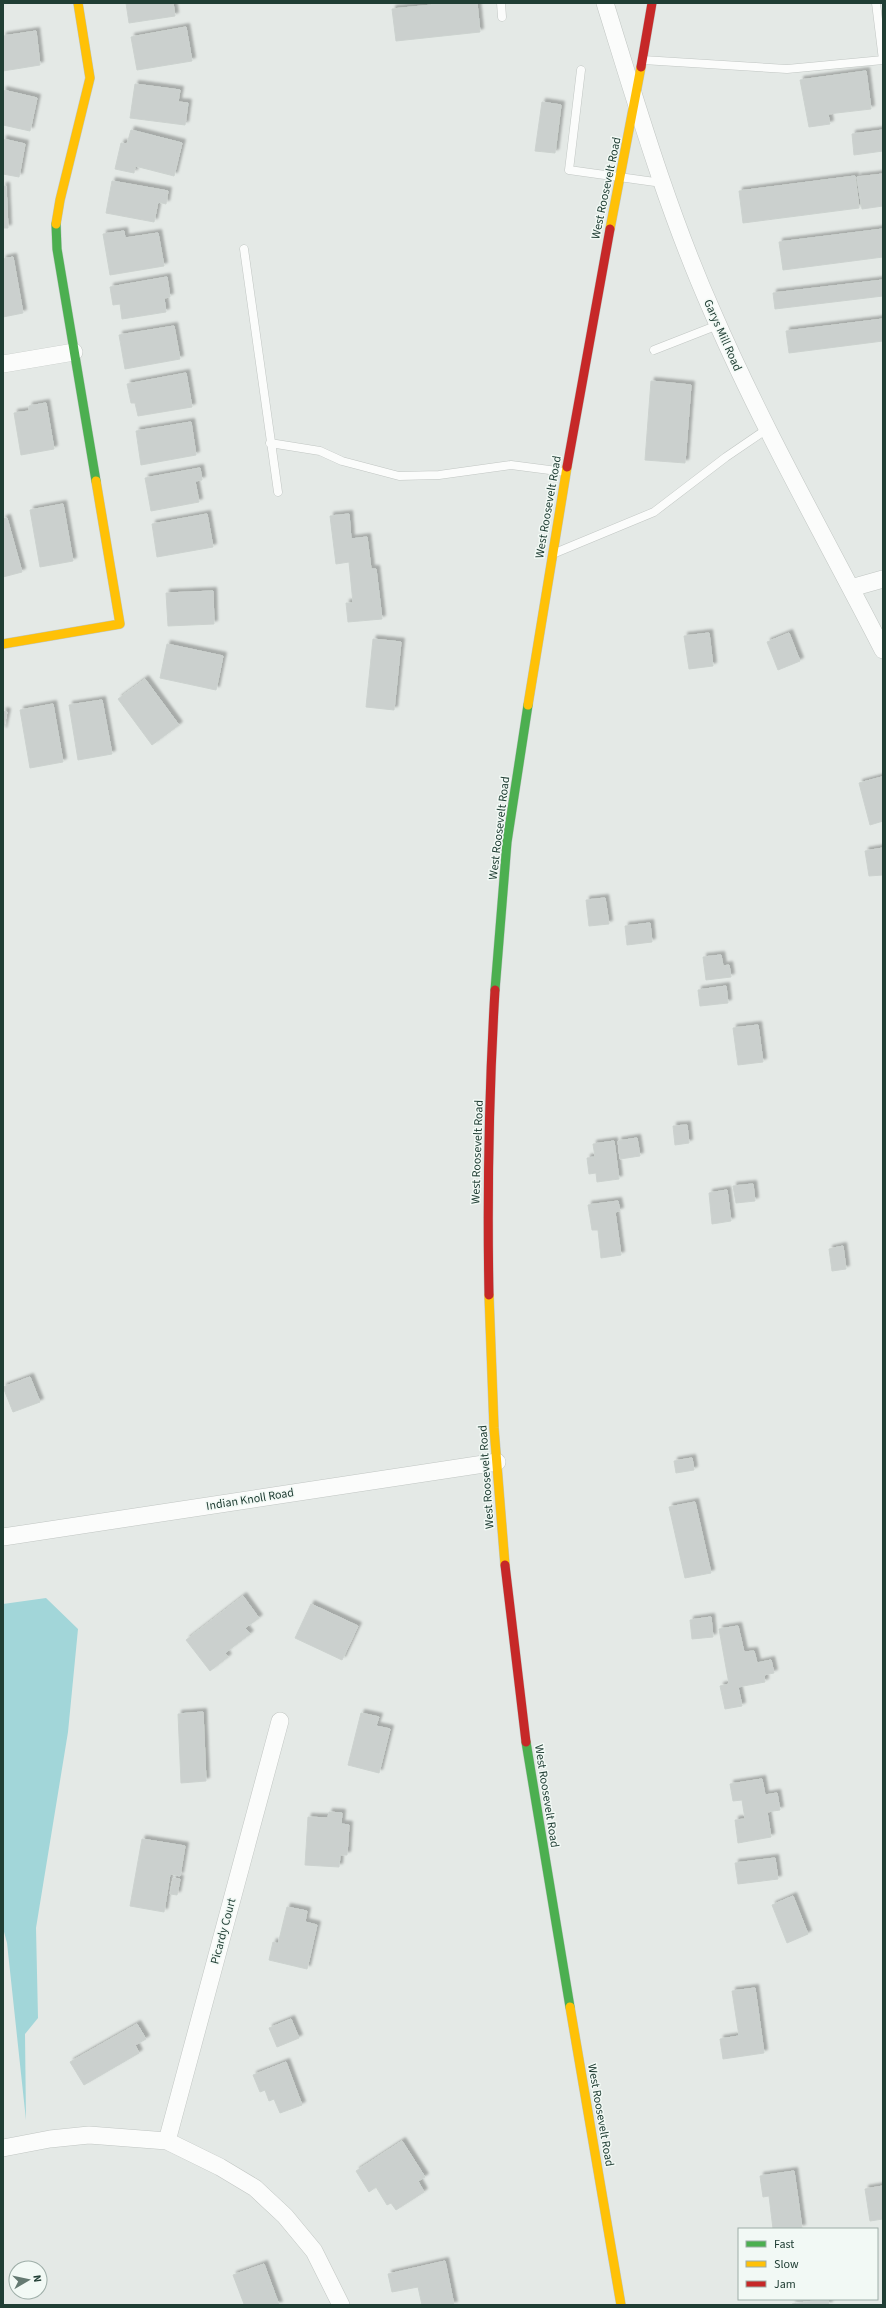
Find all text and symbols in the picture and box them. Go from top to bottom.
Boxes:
street label: West Roosevelt Road [587,135,626,241]
street label: Garys Mill Road [699,297,746,374]
street label: West Roosevelt Road [531,454,566,560]
street label: West Roosevelt Road [485,775,514,881]
street label: West Roosevelt Road [467,1100,488,1204]
street label: West Roosevelt Road [474,1424,499,1530]
street label: Indian Knoll Road [205,1484,295,1515]
street label: West Roosevelt Road [530,1743,563,1849]
street label: Picardy Court [206,1896,240,1966]
street label: West Roosevelt Road [583,2062,618,2168]
legend [738,2228,878,2300]
text: Fast [774,2236,794,2253]
text: Slow [774,2256,799,2273]
north arrow [8,2260,48,2300]
text: N [29,2274,45,2283]
text: Jam [774,2276,796,2293]

